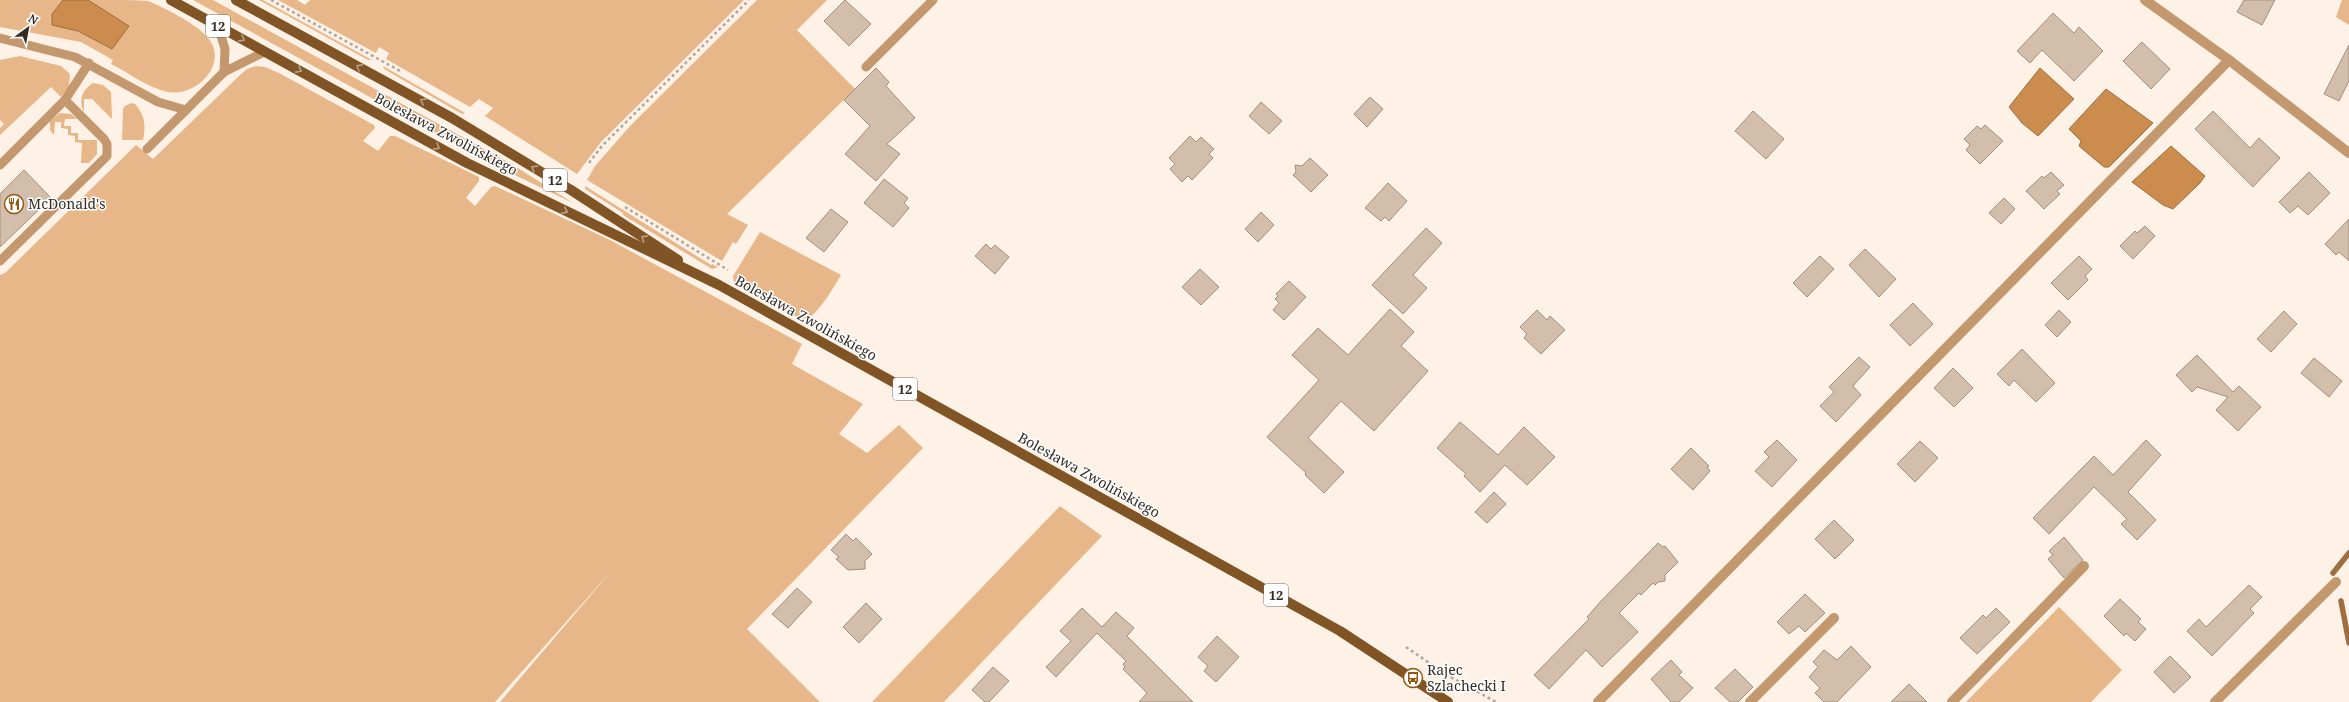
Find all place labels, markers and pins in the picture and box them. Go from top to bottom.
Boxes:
restaurant icon: McDonald's [3,193,25,215]
place label: McDonald's [28,194,106,213]
place label: Rajec Szlachecki I [1427,660,1506,695]
bus stop icon: Rajec Szlachecki I [1402,667,1424,689]

